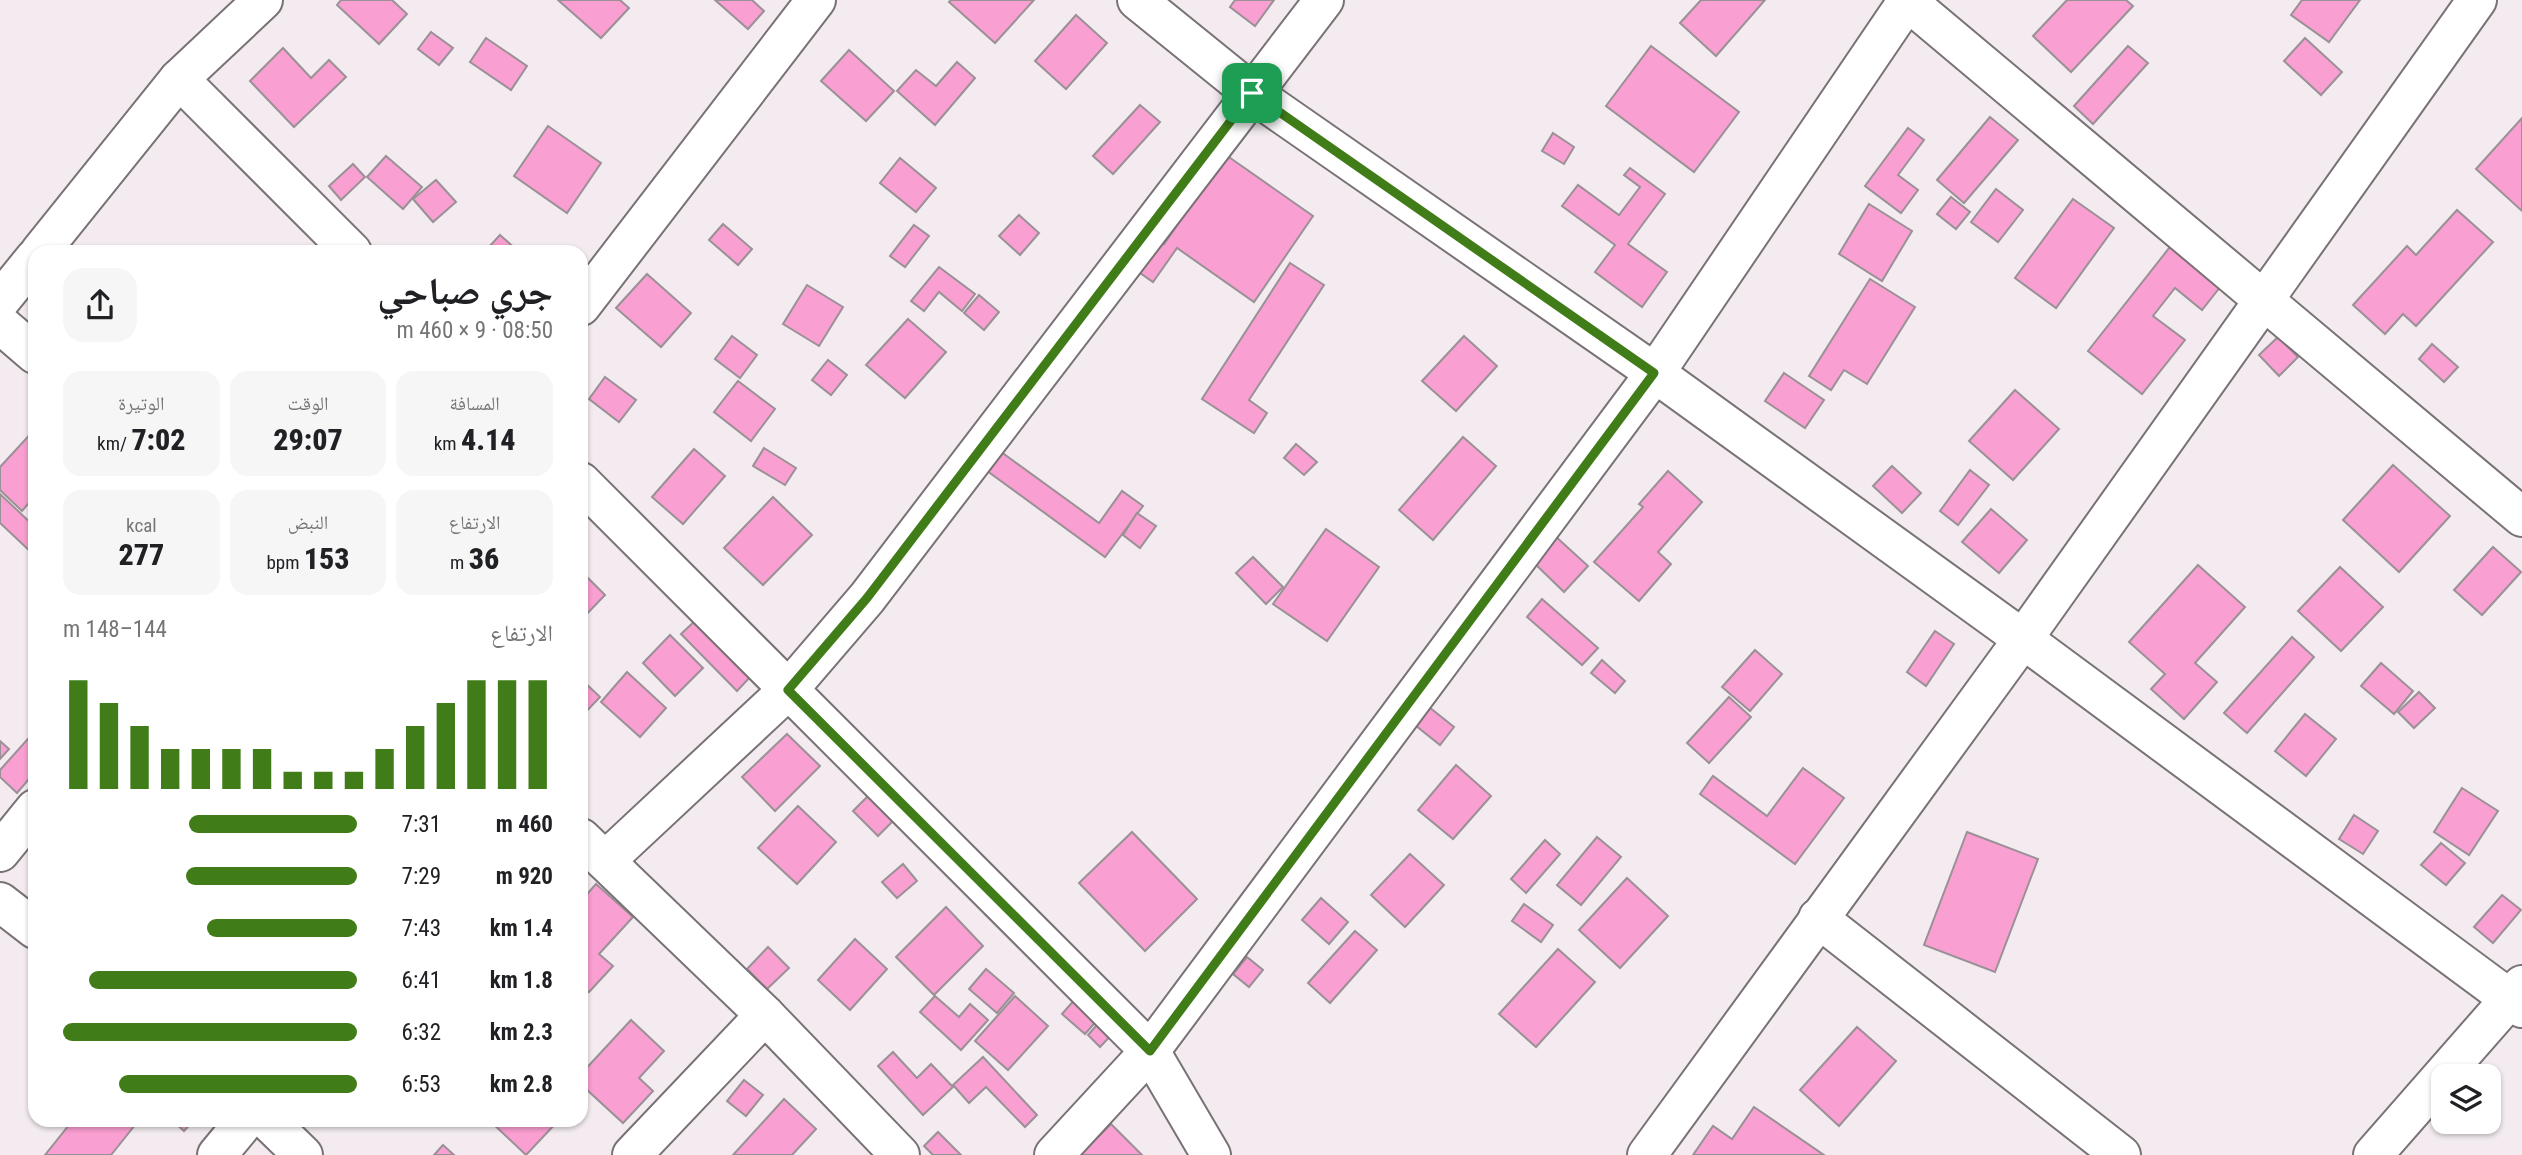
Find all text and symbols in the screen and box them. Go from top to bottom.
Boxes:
pin [1222,63,1282,123]
icon: arrive [1233,74,1271,112]
button: share [63,268,137,342]
text: جري صباحي [377,269,553,313]
text: 08:50 · 9 × 460 m [397,317,553,344]
text: الوتيرة [118,392,164,415]
text: الوقت [288,392,328,415]
text: المسافة [449,392,500,415]
text: 7:02 [131,422,186,457]
text: 29:07 [273,422,343,457]
text: 4.14 [461,422,516,457]
text: /km [97,432,131,455]
text: km [434,432,461,455]
text: النبض [288,511,328,534]
text: الارتفاع [449,511,501,534]
text: kcal [126,514,157,537]
text: 277 [118,537,164,572]
text: 153 [304,541,350,576]
text: 36 [469,541,499,576]
text: bpm [266,551,304,574]
text: m [450,551,469,574]
text: 144–148 m [63,616,167,643]
text: الارتفاع [490,620,553,647]
text: 7:31 [402,811,441,838]
text: 460 m [496,811,553,838]
text: 7:29 [402,863,441,890]
text: 920 m [496,863,553,890]
text: 7:43 [402,915,441,942]
text: 1.4 km [490,915,553,942]
text: 6:41 [402,967,441,994]
text: 1.8 km [490,967,553,994]
text: 6:32 [402,1019,441,1046]
text: 2.3 km [490,1019,553,1046]
map controls [2431,1064,2501,1134]
button: layers [2431,1064,2501,1134]
text: 6:53 [402,1071,441,1098]
text: 2.8 km [490,1071,553,1098]

